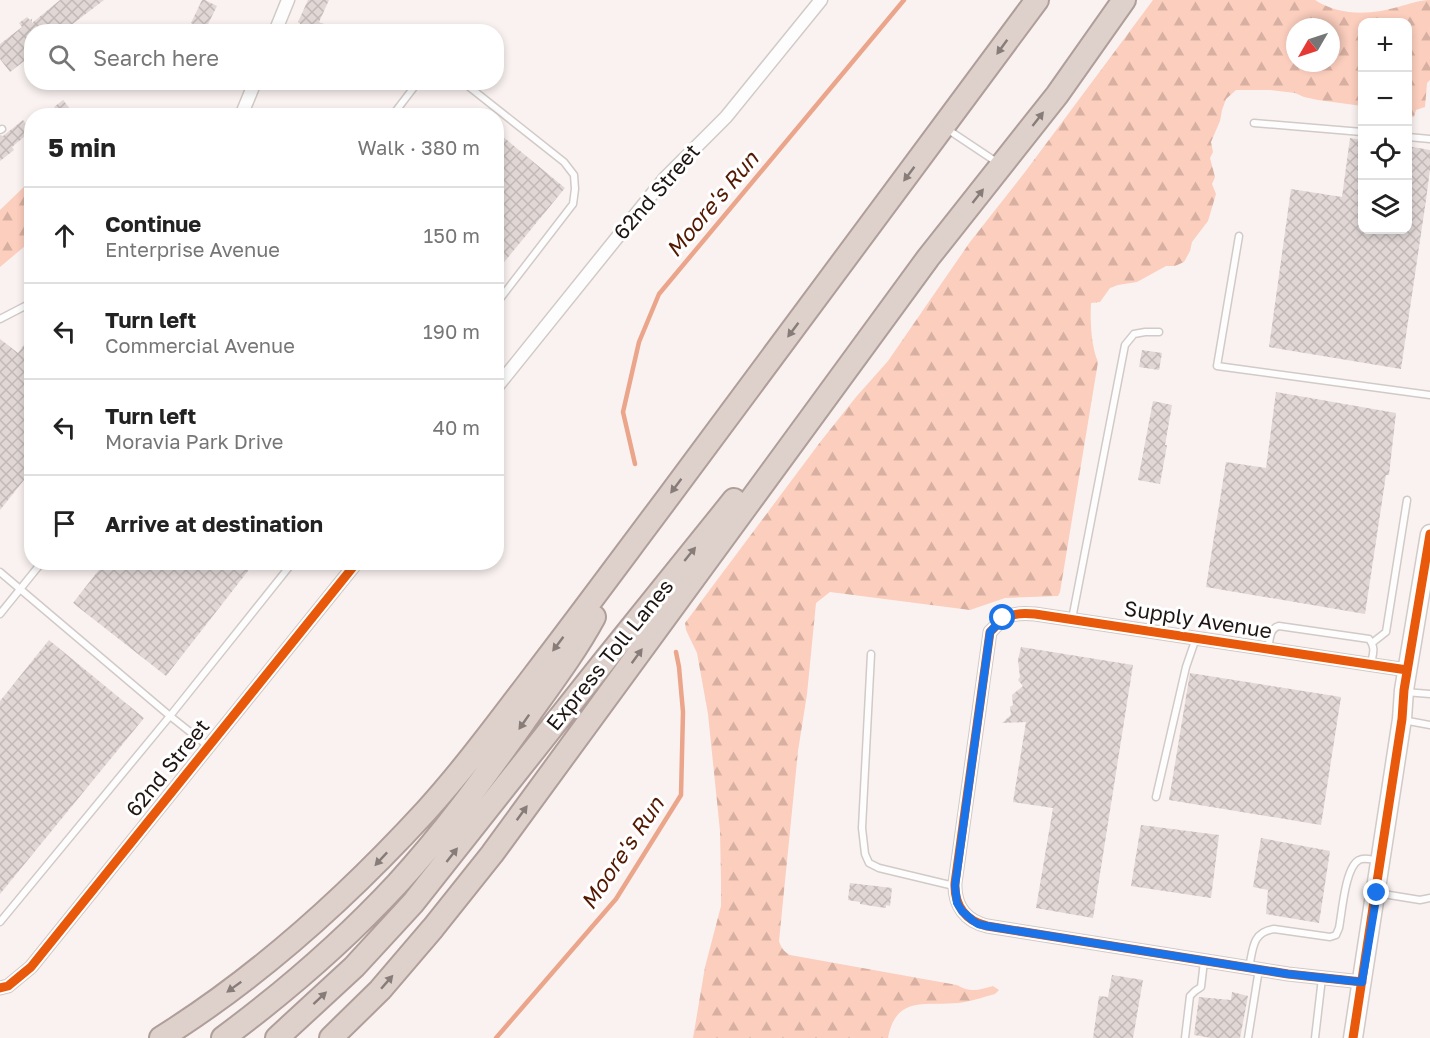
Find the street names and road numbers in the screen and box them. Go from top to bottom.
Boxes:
street label: 62nd Street [608,138,705,244]
street label: Express Toll Lanes [540,573,678,735]
street label: Supply Avenue [1122,594,1274,644]
street label: 62nd Street [120,713,214,821]

